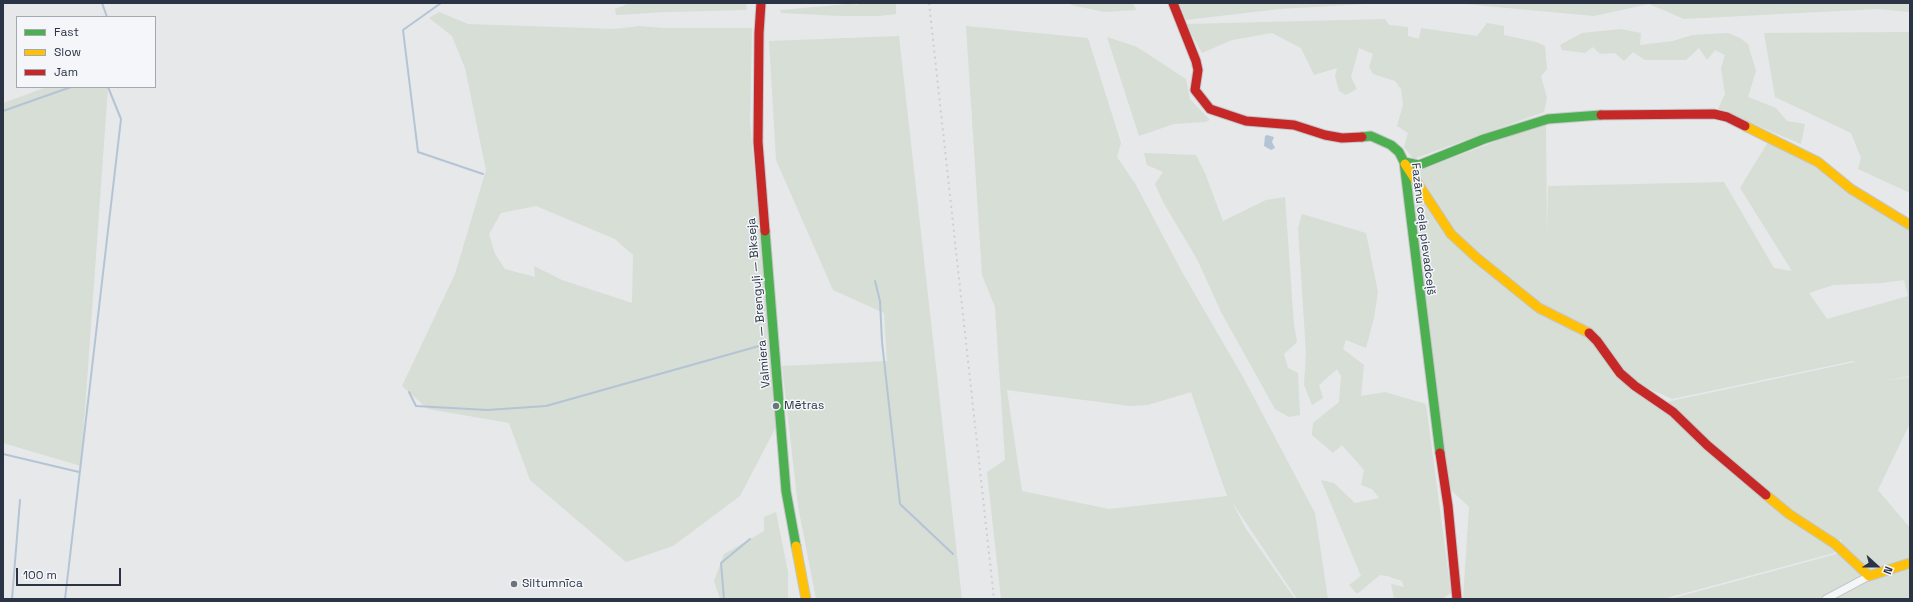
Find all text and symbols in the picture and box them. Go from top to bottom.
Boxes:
legend [16,16,156,88]
text: Fast [54,24,79,40]
text: Slow [54,44,81,60]
text: Jam [54,64,78,80]
street label: Fazānu ceļa pievadceļš [1408,162,1438,296]
street label: Valmiera — Brenguļi — Bikseja [744,217,774,389]
place label: Mētras [784,399,824,413]
marker: Mētras [771,401,781,411]
north arrow [1857,546,1897,586]
scale bar [18,560,123,586]
text: N [1880,564,1896,576]
text: 100 m [23,567,57,583]
place label: Siltumnīca [522,577,583,591]
marker: Siltumnīca [509,579,519,589]

